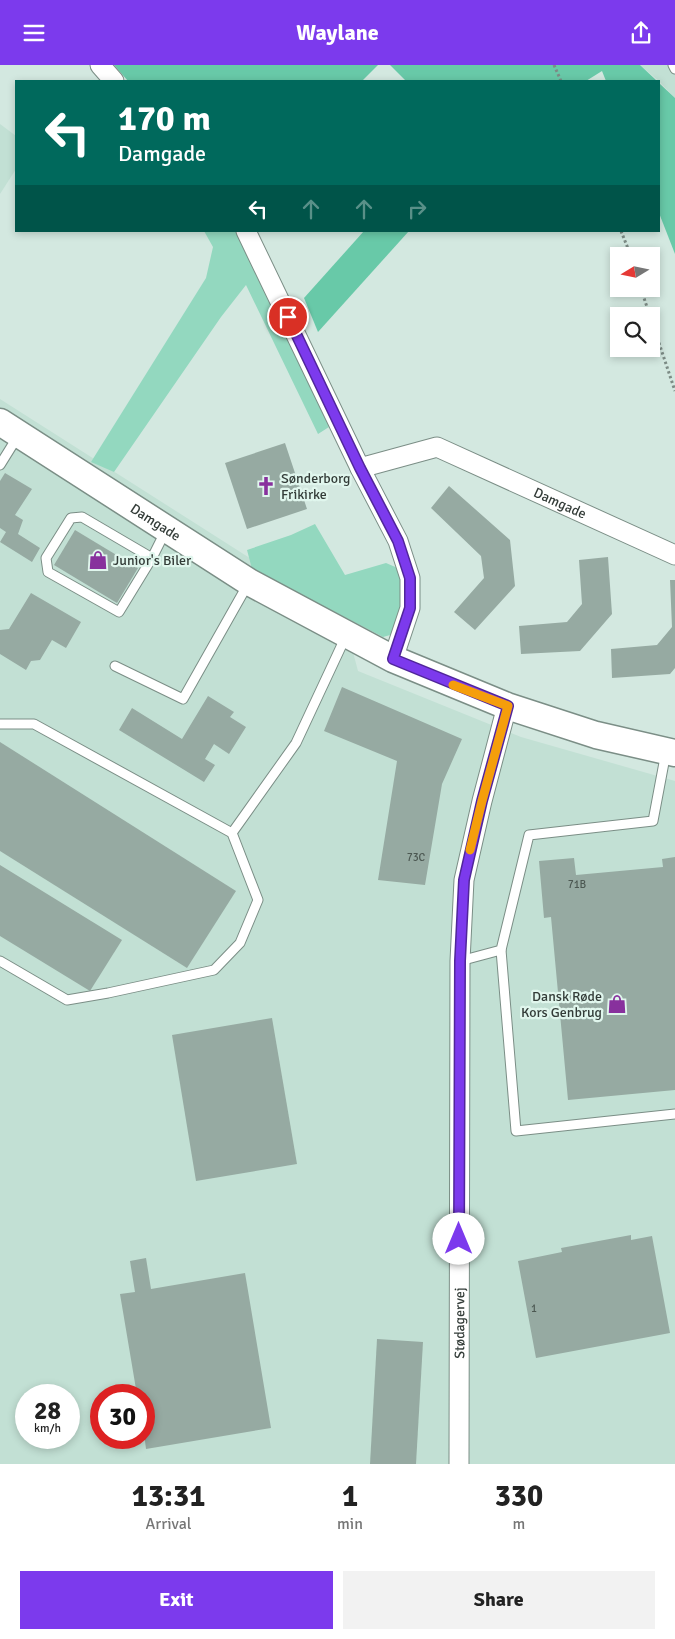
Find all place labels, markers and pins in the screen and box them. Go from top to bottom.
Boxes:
pin [267,296,309,338]
place label: Sønderborg Frikirke [281,470,350,503]
church icon: Sønderborg Frikirke [255,475,277,497]
shop icon: Junior's Biler [87,549,109,571]
place label: Junior's Biler [113,552,192,569]
place label: Dansk Røde Kors Genbrug [521,988,602,1021]
shop icon: Dansk Røde Kors Genbrug [606,993,628,1015]

